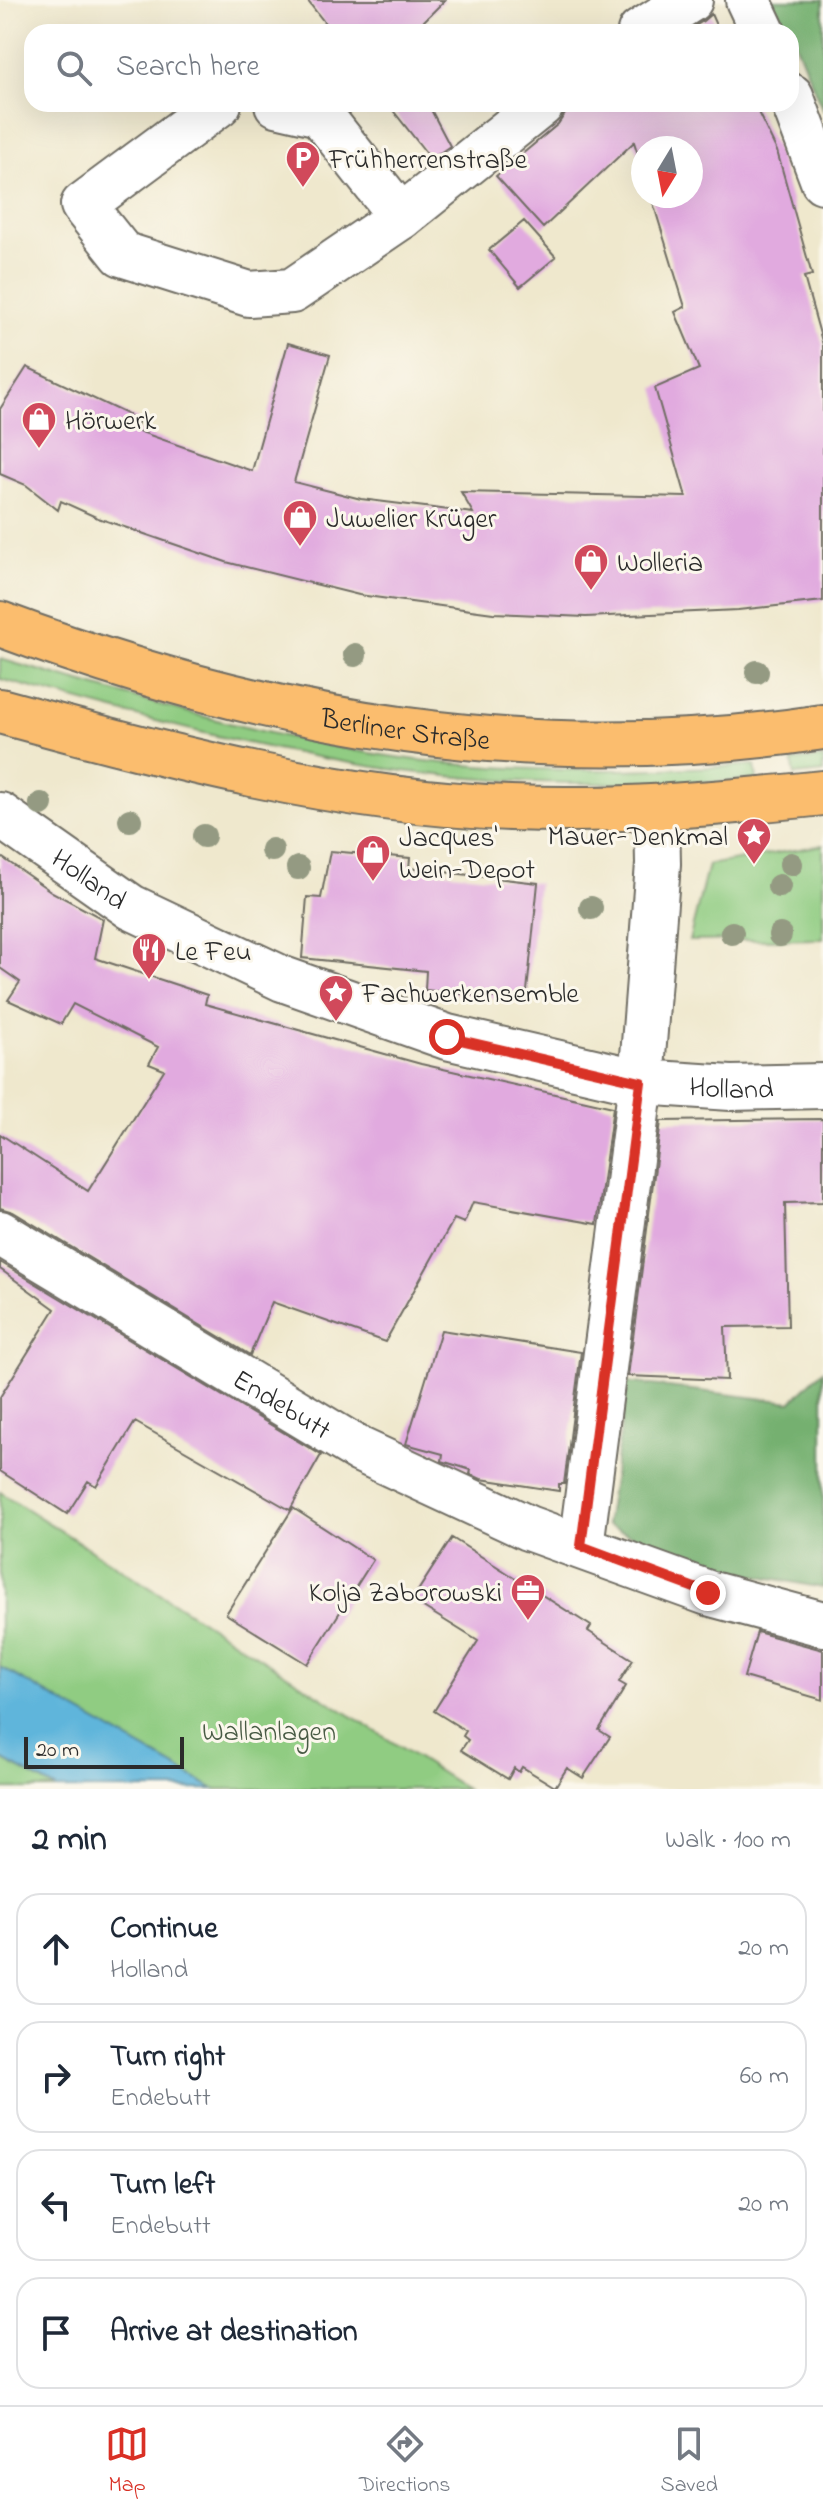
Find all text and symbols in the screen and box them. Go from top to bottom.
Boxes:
search box [24,24,799,112]
icon: search [52,46,96,90]
text: Search here [116,46,260,90]
north arrow [631,136,703,208]
parking icon: Frühherrenstraße [284,139,322,189]
place label: Frühherrenstraße [328,141,527,182]
shop icon: Hörwerk [20,400,58,450]
place label: Hörwerk [65,402,157,443]
shop icon: Juwelier Krüger [281,498,319,548]
place label: Juwelier Krüger [326,500,497,541]
shop icon: Wolleria [572,542,610,592]
place label: Wolleria [617,544,703,585]
street label: Berliner Straße [316,699,492,763]
place icon: Mauer-Denkmal [735,816,773,866]
place label: Mauer-Denkmal [548,818,728,859]
place label: Jacques' Wein-Depot [399,819,535,892]
shop icon: Jacques' Wein-Depot [354,833,392,883]
street label: Holland [42,840,134,922]
restaurant icon: Le Feu [130,931,168,981]
place label: Le Feu [175,933,252,974]
place icon: Fachwerkensemble [317,973,355,1023]
place label: Fachwerkensemble [361,975,579,1016]
route start [429,1019,465,1055]
street label: Holland [688,1068,774,1112]
street label: Endebutt [224,1361,338,1452]
office icon: Kolja Zaborowski [509,1572,547,1622]
place label: Kolja Zaborowski [309,1574,502,1615]
route end [690,1575,726,1611]
park label: Wallanlagen [202,1713,336,1754]
scale bar [24,1733,184,1769]
text: 20 m [36,1735,79,1767]
text: 2 min [32,1816,107,1866]
text: Walk · 100 m [665,1822,791,1860]
text: Continue [110,1908,218,1952]
icon: ahead [34,1927,78,1971]
text: 20 m [738,1930,789,1968]
text: Holland [110,1952,188,1990]
text: Turn right [110,2036,225,2080]
icon: right [34,2055,78,2099]
text: 60 m [740,2058,789,2096]
text: Endebutt [110,2080,211,2118]
text: Turn left [110,2164,215,2208]
icon: left [34,2183,78,2227]
text: 20 m [738,2186,789,2224]
text: Endebutt [110,2208,211,2246]
icon: arrive [34,2311,78,2355]
text: Arrive at destination [110,2311,358,2355]
tab: Map [105,2422,149,2502]
tab: Directions [359,2422,450,2502]
tab: Saved [661,2422,718,2502]

